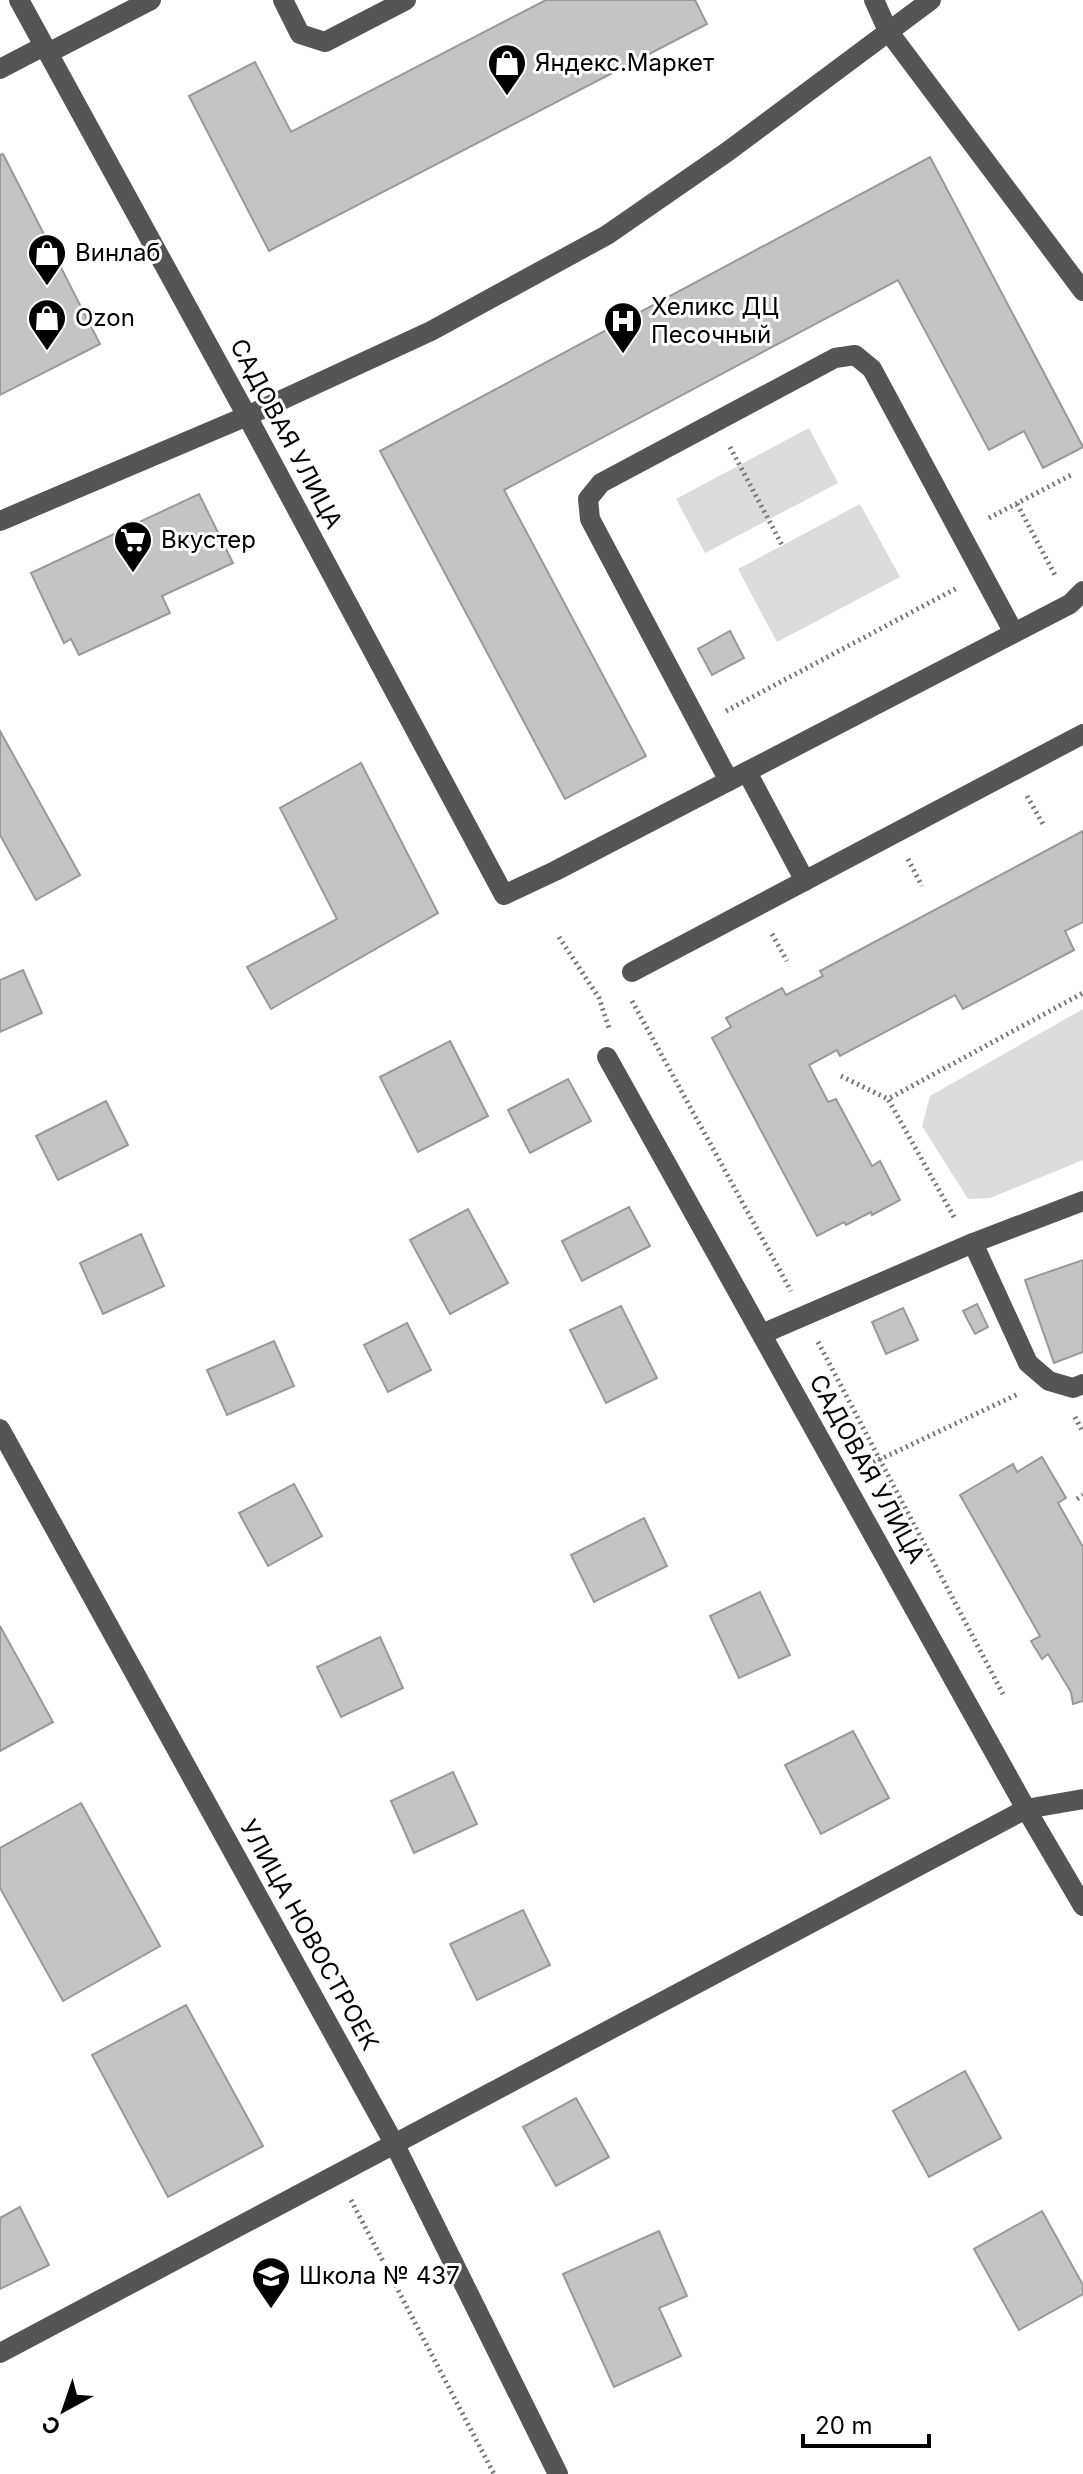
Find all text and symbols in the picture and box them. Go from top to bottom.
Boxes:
shop icon: Яндекс.Маркет [486,42,528,97]
place label: Яндекс.Маркет [535,48,714,77]
shop icon: Винлаб [26,232,68,287]
place label: Винлаб [75,238,161,267]
place label: Хеликс ДЦ Песочный [651,292,779,349]
shop icon: Ozon [26,297,68,352]
hospital icon: Хеликс ДЦ Песочный [602,300,644,355]
place label: Ozon [75,303,135,332]
street label: САДОВАЯ УЛИЦА [224,334,349,534]
supermarket icon: Вкустер [112,519,154,574]
place label: Вкустер [161,525,256,554]
street label: САДОВАЯ УЛИЦА [804,1369,931,1568]
street label: УЛИЦА НОВОСТРОЕК [234,1814,385,2055]
school or university icon: Школа № 437 [250,2255,292,2310]
place label: Школа № 437 [299,2261,460,2290]
north arrow [24,2370,104,2450]
scale bar [803,2398,929,2448]
text: С [37,2410,66,2441]
text: 20 m [815,2411,873,2440]

